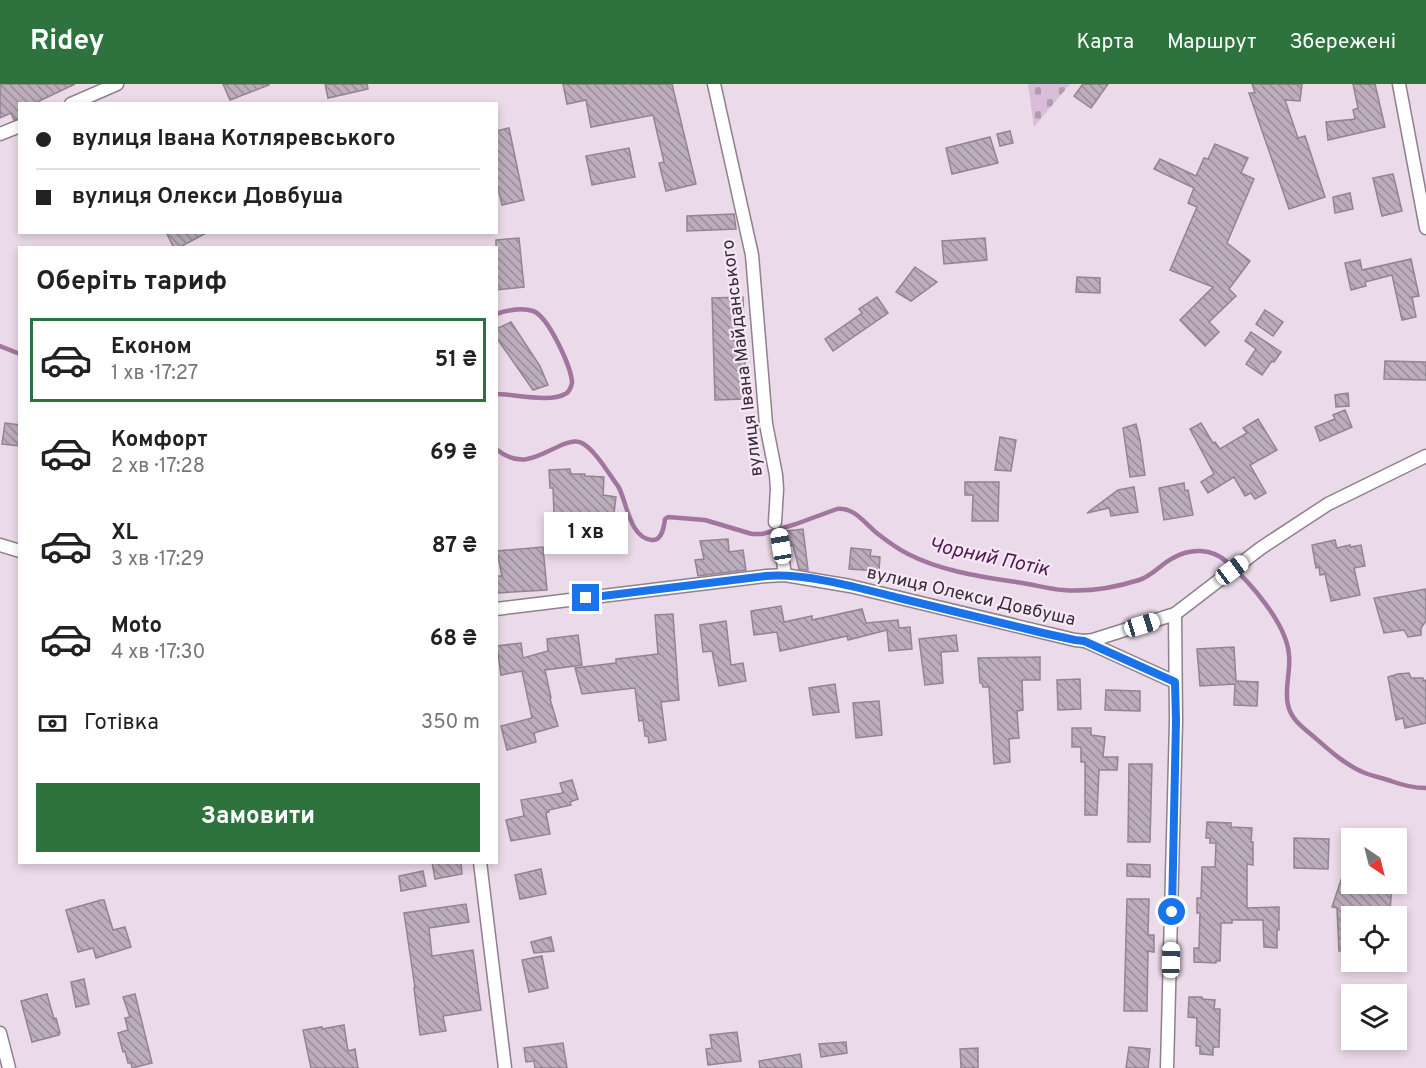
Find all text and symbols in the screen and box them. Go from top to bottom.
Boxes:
text: Ridey [30,24,104,60]
text: Карта [1077,29,1134,56]
text: Маршрут [1167,29,1256,56]
text: Збережені [1289,29,1396,56]
text: вулиця Івана Котляревського [72,126,395,153]
text: вулиця Олекси Довбуша [72,184,343,211]
street label: вулиця Івана Майданського [717,238,769,478]
text: Оберіть тариф [36,265,227,299]
icon: car [39,333,93,387]
text: Економ [111,334,192,361]
text: 51 ₴ [435,347,477,374]
text: 1 хв · 17:27 [111,361,198,387]
icon: car [39,426,93,480]
text: Комфорт [111,427,208,454]
text: 69 ₴ [430,440,477,467]
text: 2 хв · 17:28 [111,454,205,480]
callout: 1 хв [544,511,628,553]
icon: car [39,519,93,573]
text: XL [111,520,138,547]
text: 1 хв [568,520,604,546]
car [769,527,793,565]
text: 87 ₴ [432,533,477,560]
water label: Чорний Потік [926,533,1052,584]
text: 3 хв · 17:29 [111,547,204,573]
car [1212,552,1252,588]
street label: вулиця Олекси Довбуша [864,562,1078,632]
route end [572,584,599,611]
car [1122,611,1162,639]
icon: car [39,612,93,666]
text: Moto [111,613,162,640]
text: 68 ₴ [430,626,477,653]
text: 4 хв · 17:30 [111,640,205,666]
icon: cash [36,707,69,740]
text: Готівка [84,710,159,737]
text: 350 m [421,710,480,736]
button: Замовити [36,783,480,852]
north arrow [1341,828,1407,894]
map controls [1341,828,1407,1050]
route start [1158,898,1185,925]
button: locate [1341,906,1407,972]
car [1162,942,1180,978]
button: layers [1341,984,1407,1050]

